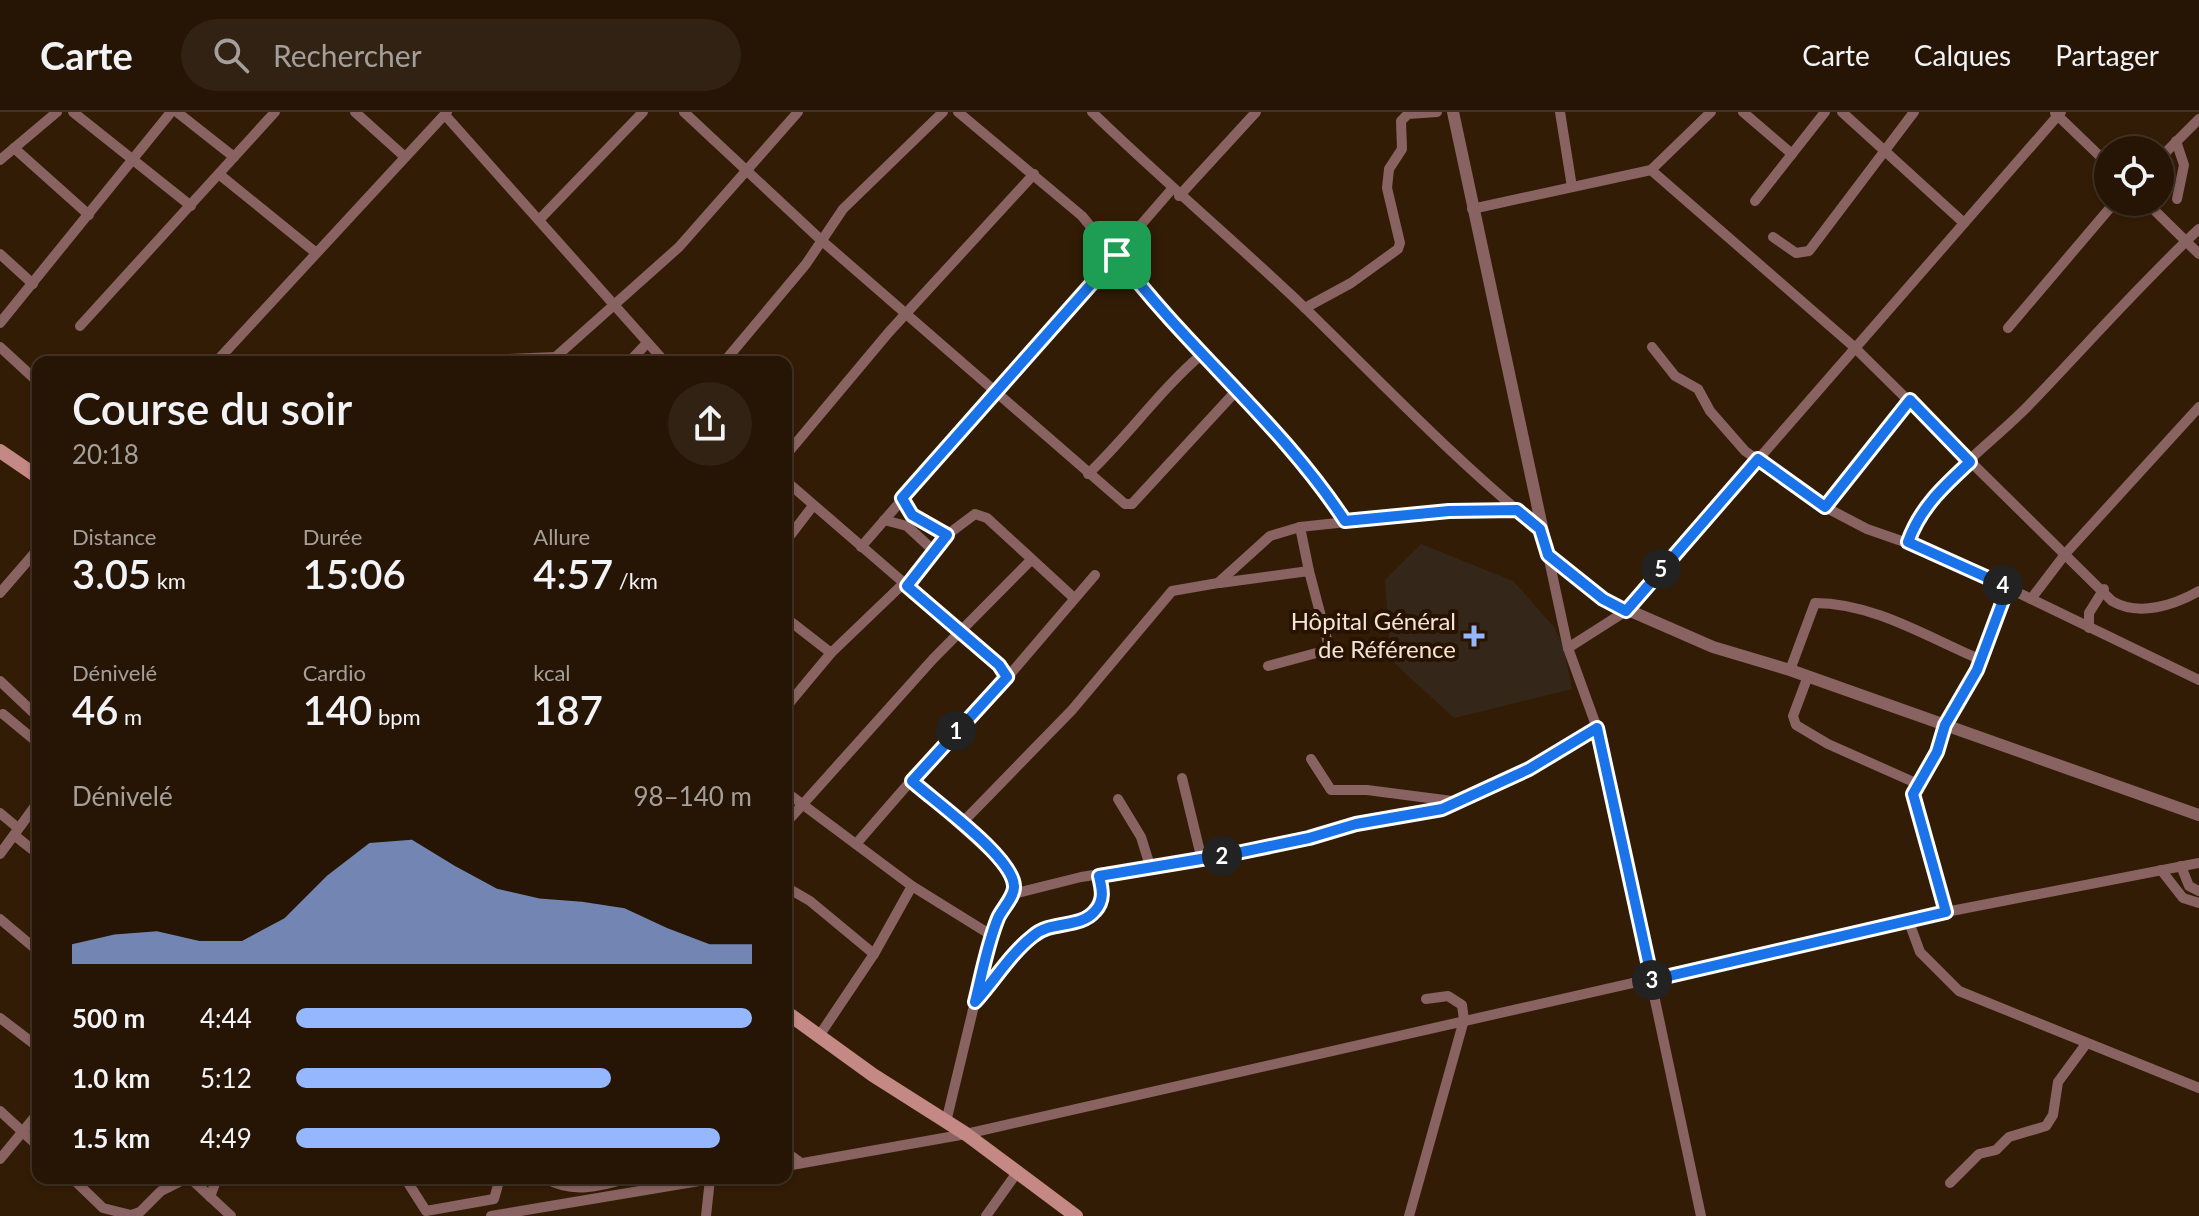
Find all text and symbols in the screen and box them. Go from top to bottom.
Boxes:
search box [181,19,741,91]
text: Carte [40,32,133,78]
icon: search [209,33,253,77]
text: Rechercher [273,37,422,73]
text: Carte [1802,38,1870,72]
text: Calques [1914,38,2011,72]
text: Partager [2055,38,2159,72]
map controls [2094,136,2174,216]
button: locate [2094,136,2174,216]
pin [1083,221,1151,289]
icon: arrive [1095,233,1139,277]
text: Course du soir [72,382,352,434]
button: share [668,382,752,466]
text: 20:18 [72,438,139,470]
text: Distance [72,523,156,550]
text: Durée [303,523,362,550]
text: Allure [533,523,590,550]
pin: 5 [1641,549,1681,589]
text: 3.05 [72,550,151,598]
text: 15:06 [303,550,406,598]
text: 4:57 [533,550,613,598]
text: 5 [1655,555,1667,582]
pin: 4 [1983,565,2023,605]
text: km [151,567,186,594]
text: /km [613,567,658,594]
text: 4 [1997,571,2009,598]
place label: Hôpital Général de Référence [1291,606,1456,663]
marker: Hôpital Général de Référence [1463,625,1485,647]
text: Dénivelé [72,659,157,686]
text: Cardio [303,659,366,686]
text: kcal [533,659,571,686]
text: 46 [72,686,118,734]
text: 140 [303,686,372,734]
text: 187 [533,686,603,734]
text: m [118,703,142,730]
text: bpm [372,703,421,730]
pin: 1 [936,711,976,751]
text: 1 [950,717,962,744]
text: Dénivelé [72,780,173,812]
text: 98–140 m [633,780,752,812]
pin: 2 [1202,836,1242,876]
text: 2 [1216,842,1228,869]
pin: 3 [1632,960,1672,1000]
text: 3 [1646,966,1658,993]
text: 500 m [72,1002,145,1034]
text: 4:44 [200,1002,252,1034]
text: 1.0 km [72,1062,150,1094]
text: 5:12 [200,1062,252,1094]
text: 1.5 km [72,1122,150,1154]
text: 4:49 [200,1122,252,1154]

